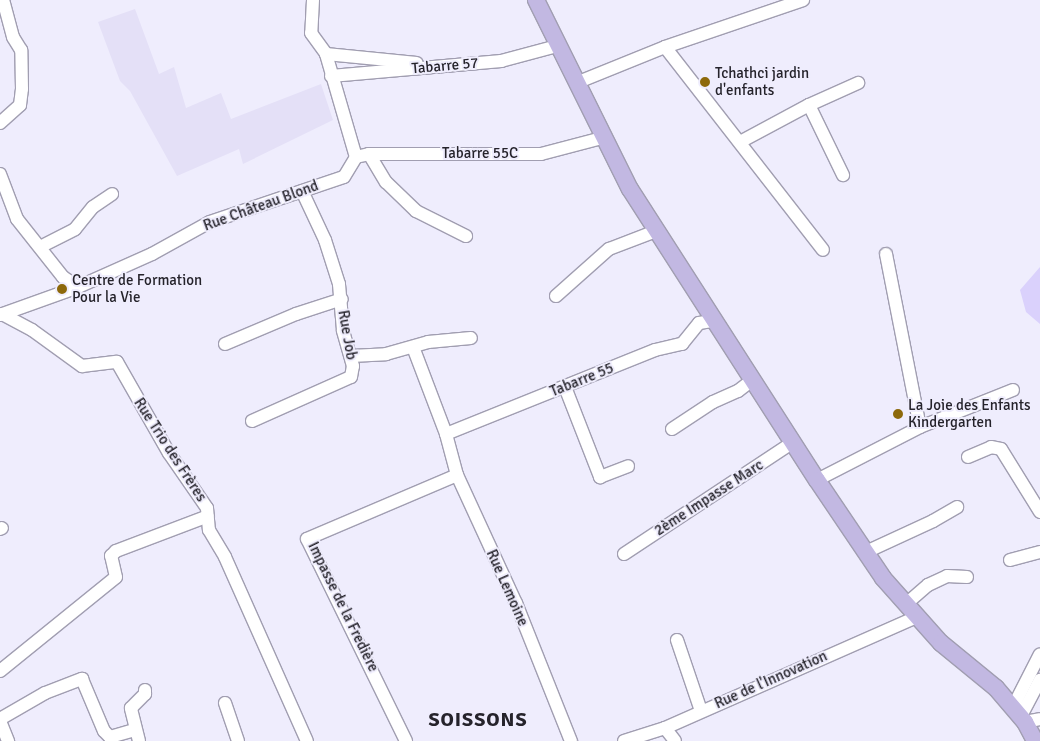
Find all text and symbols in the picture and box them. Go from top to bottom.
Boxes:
street label: Tabarre 57 [411,54,479,78]
place label: Tchathci jardin d'enfants [715,64,809,99]
marker: Tchathci jardin d'enfants [699,76,711,88]
street label: Tabarre 55C [442,145,518,163]
street label: Rue Château Blond [201,177,321,235]
place label: Centre de Formation Pour la Vie [72,271,202,306]
marker: Centre de Formation Pour la Vie [56,283,68,295]
street label: Rue Job [334,309,360,361]
street label: Tabarre 55 [547,359,617,401]
street label: Rue Trio des Frères [130,395,210,505]
place label: La Joie des Enfants Kindergarten [908,396,1031,431]
marker: La Joie des Enfants Kindergarten [892,408,904,420]
street label: 2ème Impasse Marc [651,456,767,540]
street label: Impasse de la Fredière [304,539,382,675]
street label: Rue Lemoine [482,547,532,629]
street label: Rue de l'Innovation [712,647,830,713]
district label: SOISSONS [427,707,529,731]

